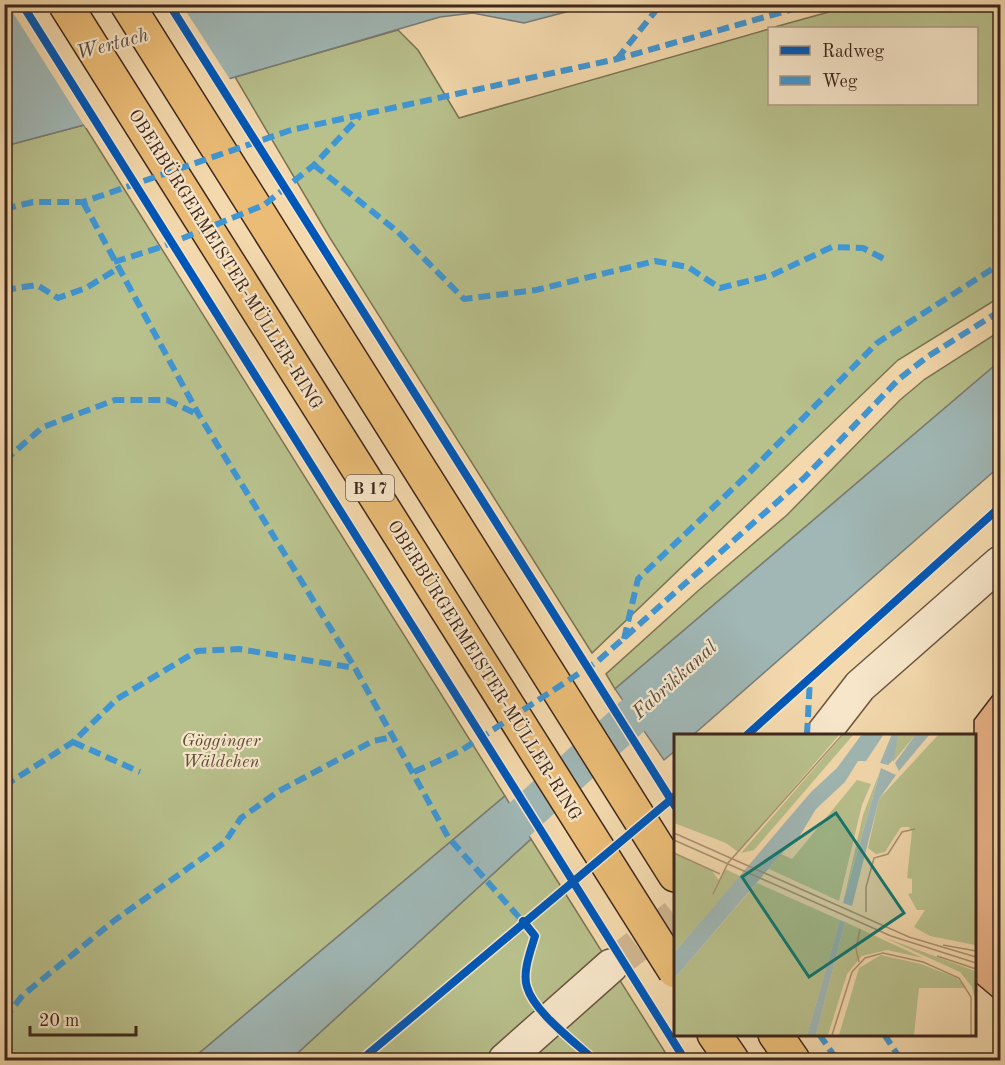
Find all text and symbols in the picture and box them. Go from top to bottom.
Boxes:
water label: Wertach [74,26,151,64]
legend [768,27,978,105]
text: Radweg [822,43,885,61]
text: Weg [822,73,858,91]
street label: OBERBÜRGERMEISTER-MÜLLER-RING [125,104,329,413]
road number: B 17 [346,475,394,501]
street label: OBERBÜRGERMEISTER-MÜLLER-RING [384,515,588,824]
water label: Fabrikkanal [628,637,722,724]
park label: Gögginger Wäldchen [182,732,262,771]
inset map [674,734,975,1035]
scale bar [30,999,136,1037]
text: 20 m [39,1012,79,1030]

